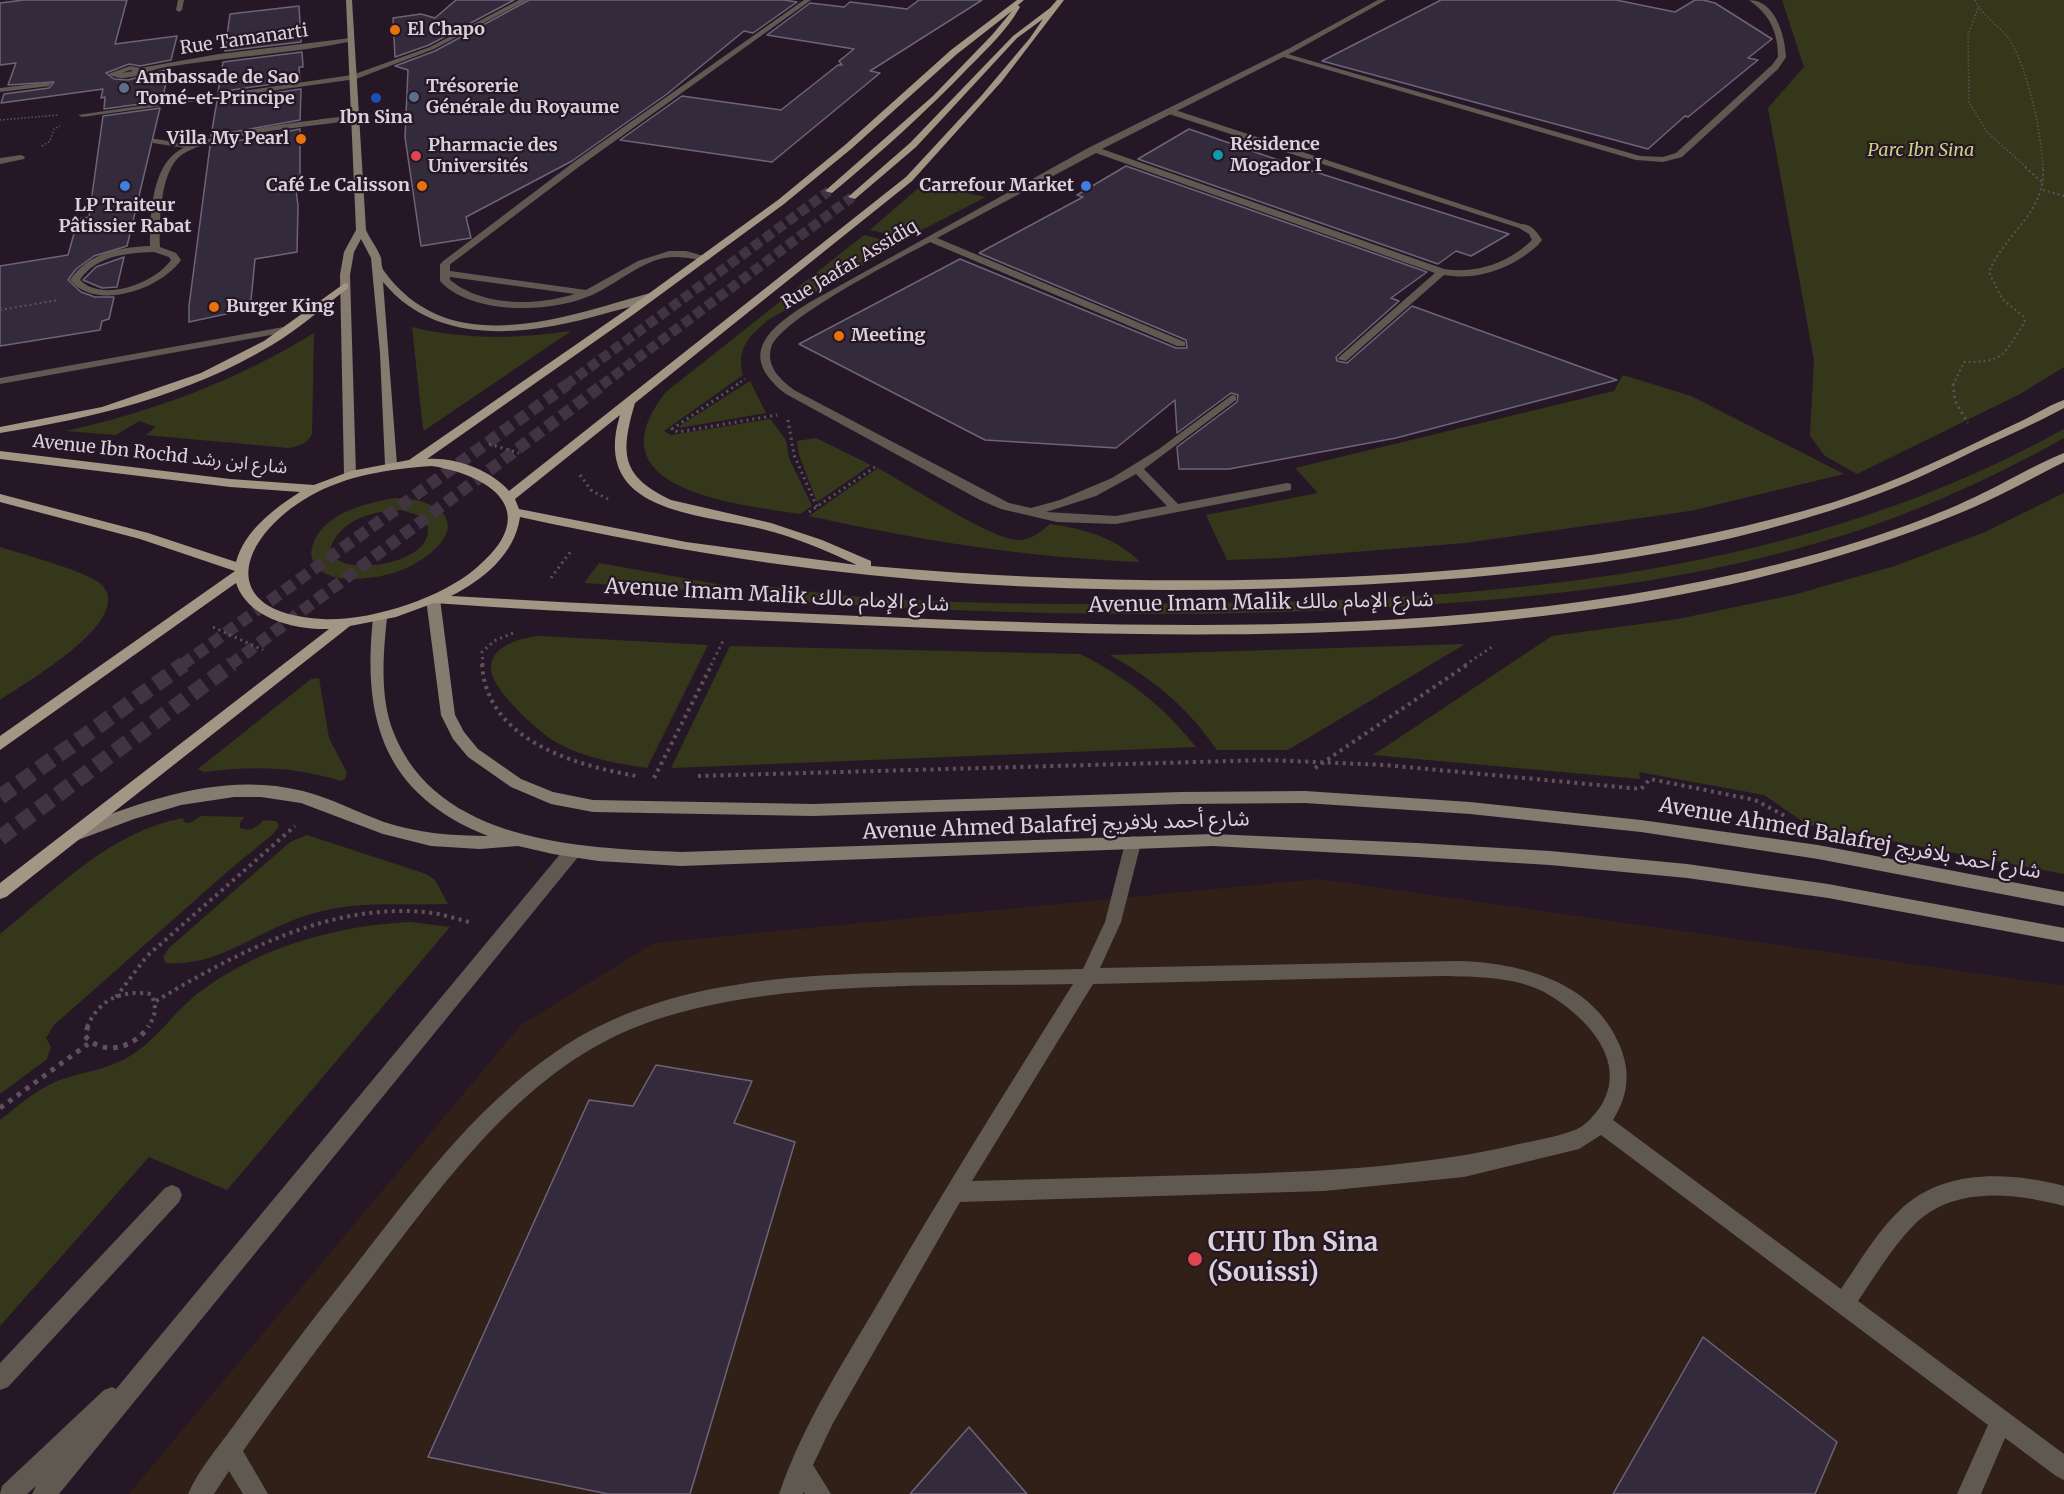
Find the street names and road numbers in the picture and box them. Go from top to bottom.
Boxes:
street label: Rue Tamanarti [179,20,309,60]
street label: Rue Jaafar Assidiq [778,216,922,314]
street label: Avenue Ibn Rochd شارع ابن رشد [32,431,288,479]
street label: Avenue Imam Malik شارع الإمام مالك [604,574,950,618]
street label: Avenue Imam Malik شارع الإمام مالك [1088,587,1434,619]
street label: Avenue Ahmed Balafrej شارع أحمد بلافريج [1657,793,2043,885]
street label: Avenue Ahmed Balafrej شارع أحمد بلافريج [862,807,1250,845]

